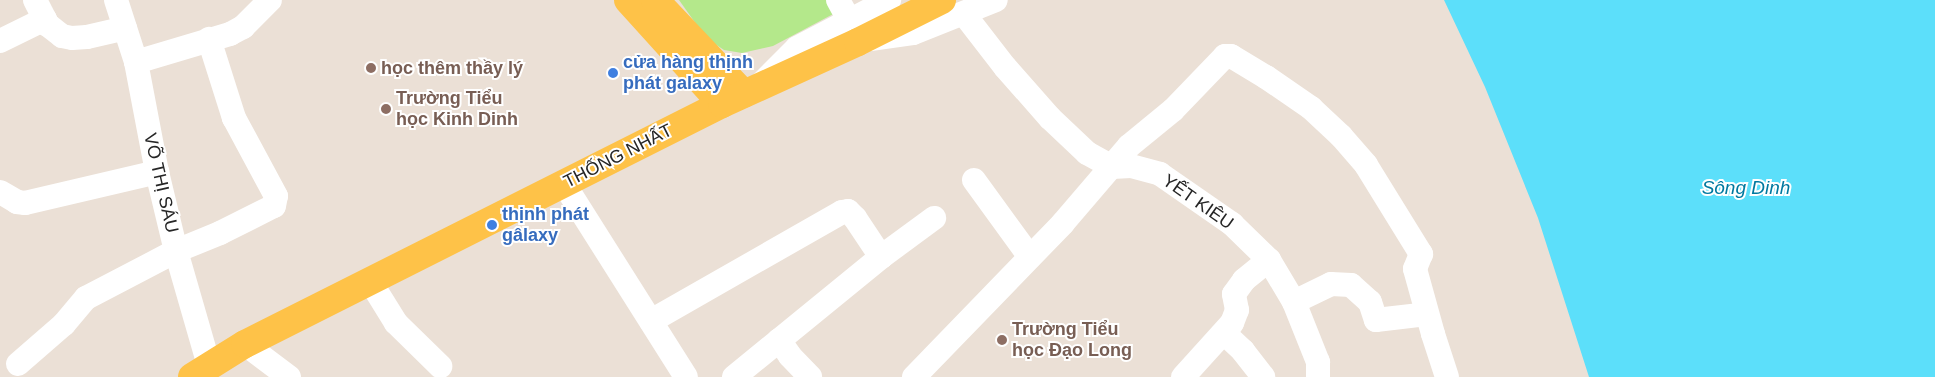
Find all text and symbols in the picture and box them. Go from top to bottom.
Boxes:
place label: cửa hàng thịnh phát galaxy [623,52,753,94]
place label: học thêm thầy lý [381,57,523,79]
marker: học thêm thầy lý [365,62,377,74]
marker: cửa hàng thịnh phát galaxy [607,67,619,79]
place label: Trường Tiểu học Kinh Dinh [396,88,518,130]
marker: Trường Tiểu học Kinh Dinh [380,103,392,115]
street label: THỐNG NHẤT [560,119,676,193]
street label: VÕ THỊ SÁU [139,131,183,235]
street label: YẾT KIÊU [1158,170,1238,234]
water label: Sông Dinh [1702,177,1790,199]
place label: thịnh phát gâlaxy [502,204,589,246]
marker: thịnh phát gâlaxy [486,219,498,231]
place label: Trường Tiểu học Đạo Long [1012,319,1132,362]
marker: Trường Tiểu học Đạo Long [996,334,1008,346]

